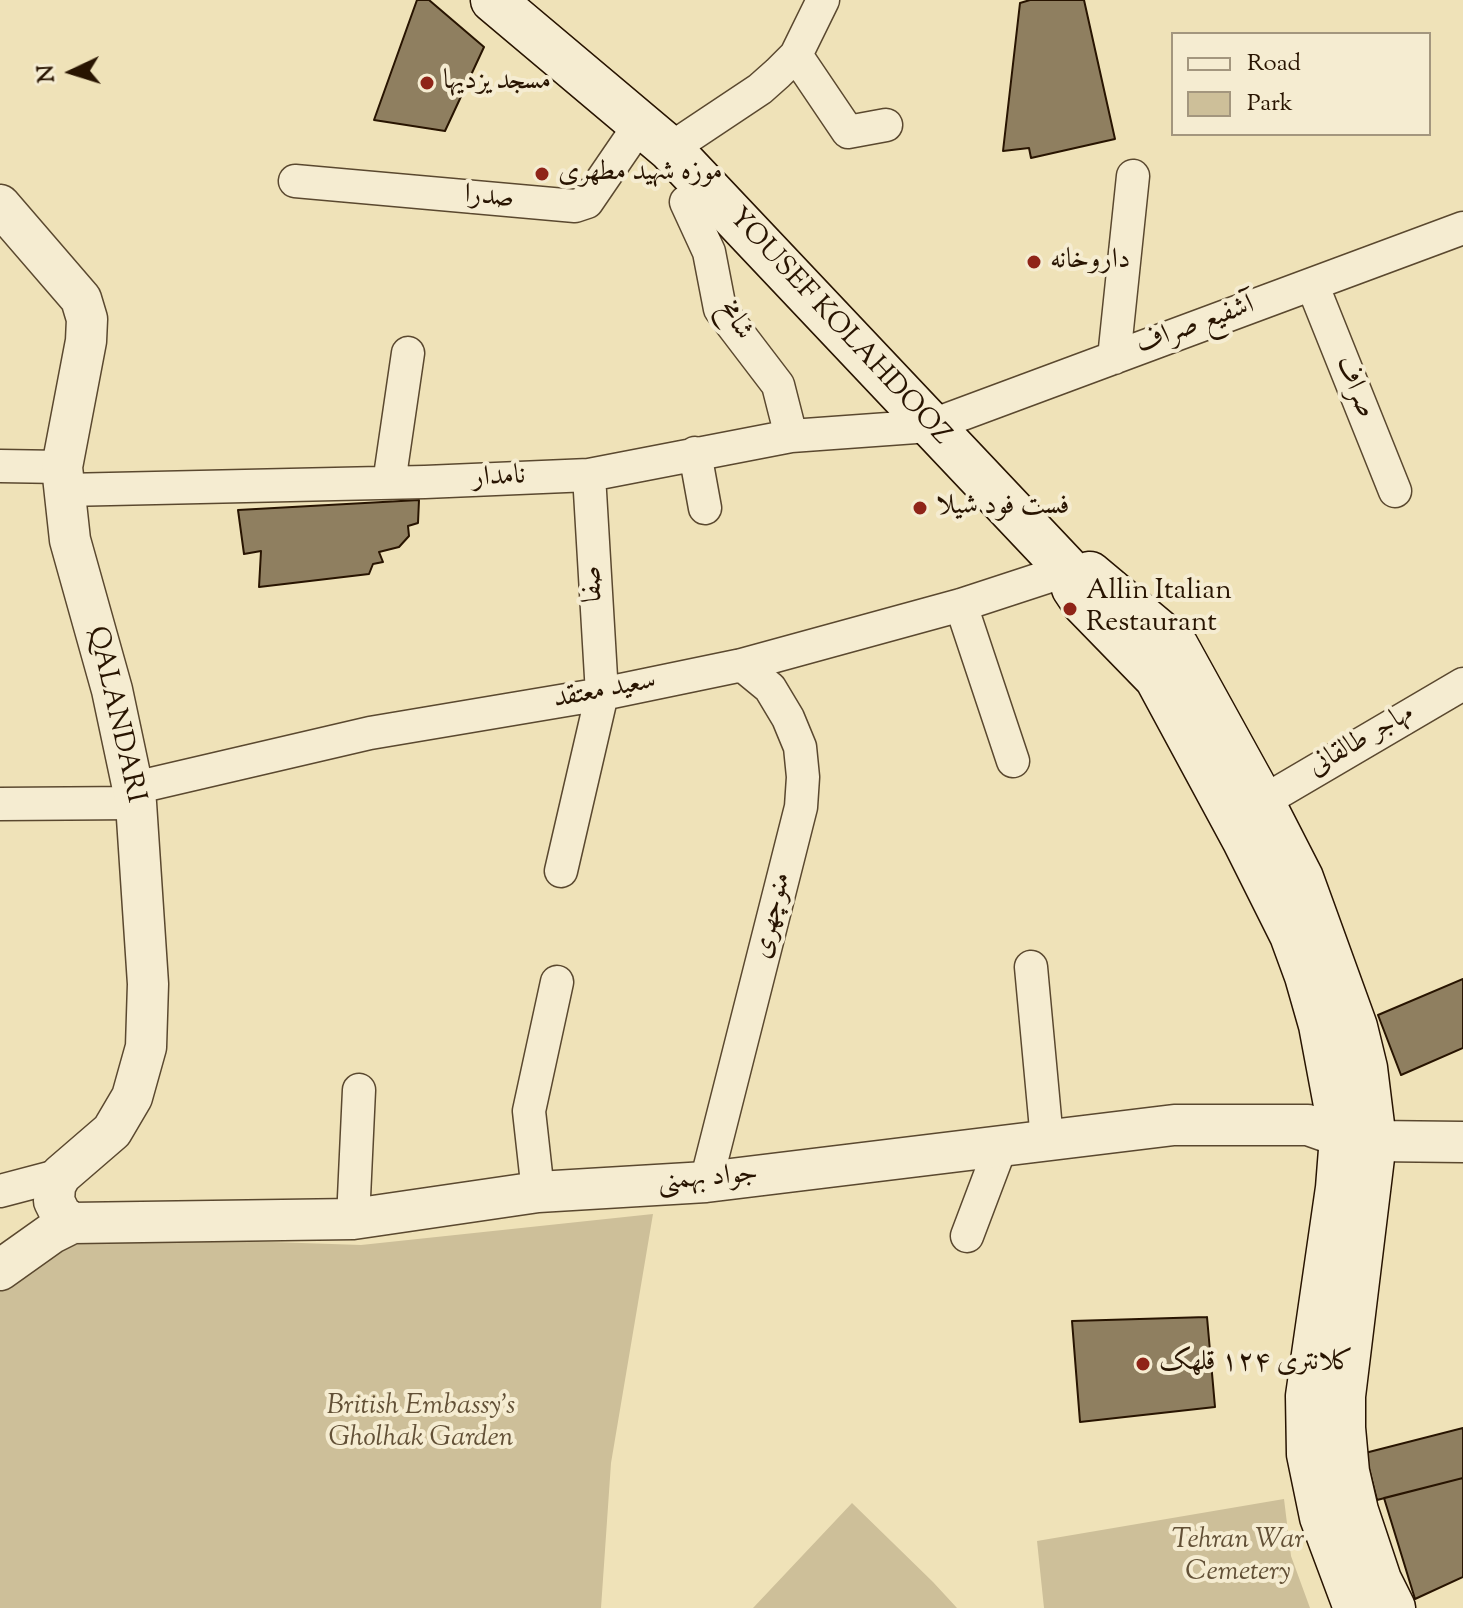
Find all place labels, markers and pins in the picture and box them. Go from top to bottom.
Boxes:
place label: مسجد یزدیها [443,66,551,100]
marker: مسجد یزدیها [418,74,436,92]
place label: موزه شهید مطهری [558,157,723,191]
marker: موزه شهید مطهری [533,165,551,183]
place label: داروخانه [1050,245,1130,279]
marker: داروخانه [1025,253,1043,271]
place label: فست فود شیلا [936,491,1069,525]
marker: فست فود شیلا [911,499,929,517]
place label: Allin Italian Restaurant [1086,576,1232,642]
marker: Allin Italian Restaurant [1061,600,1079,618]
place label: کلانتری ۱۲۴ قلهک [1159,1347,1354,1381]
marker: کلانتری ۱۲۴ قلهک [1134,1355,1152,1373]

